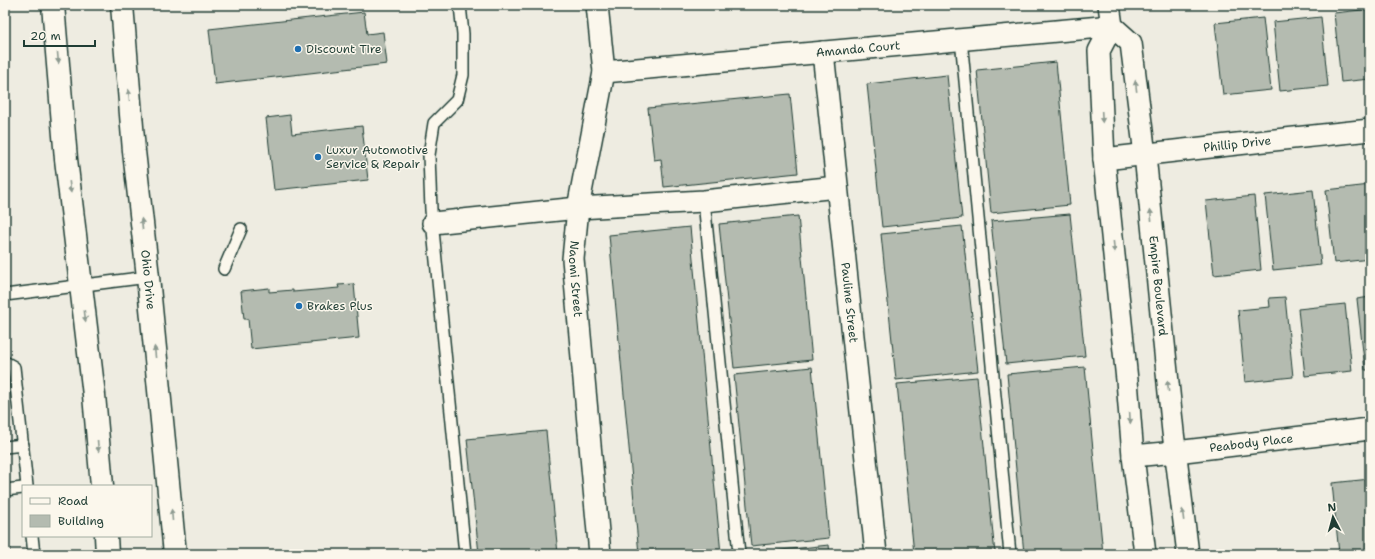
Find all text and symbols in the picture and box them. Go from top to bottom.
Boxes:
scale bar [24,22,95,48]
text: 20 m [30,28,61,44]
street label: Amanda Court [815,37,901,61]
place label: Discount Tire [306,41,382,57]
marker: Discount Tire [293,44,303,54]
one-way arrow [54,52,61,64]
one-way arrow [1133,80,1139,92]
one-way arrow [126,89,133,101]
one-way arrow [1099,111,1106,123]
street label: Phillip Drive [1202,132,1272,156]
place label: Luxur Automotive Service & Repair [326,142,429,172]
marker: Luxur Automotive Service & Repair [313,152,323,162]
one-way arrow [66,181,73,193]
one-way arrow [1148,209,1154,221]
one-way arrow [139,218,145,230]
street label: Empire Boulevard [1145,235,1171,337]
street label: Naomi Street [565,240,586,318]
one-way arrow [1110,241,1117,253]
street label: Ohio Drive [137,249,159,311]
street label: Pauline Street [837,261,862,344]
place label: Brakes Plus [307,298,373,314]
marker: Brakes Plus [294,301,304,311]
one-way arrow [82,310,88,322]
one-way arrow [152,346,159,358]
one-way arrow [1165,380,1172,392]
one-way arrow [1127,412,1134,424]
street label: Peabody Place [1209,430,1294,456]
one-way arrow [95,440,102,452]
legend [22,485,152,537]
text: Road [58,493,89,509]
north arrow [1313,497,1353,537]
text: N [1327,500,1337,515]
one-way arrow [168,509,175,521]
one-way arrow [1180,509,1186,521]
text: Building [58,513,104,529]

